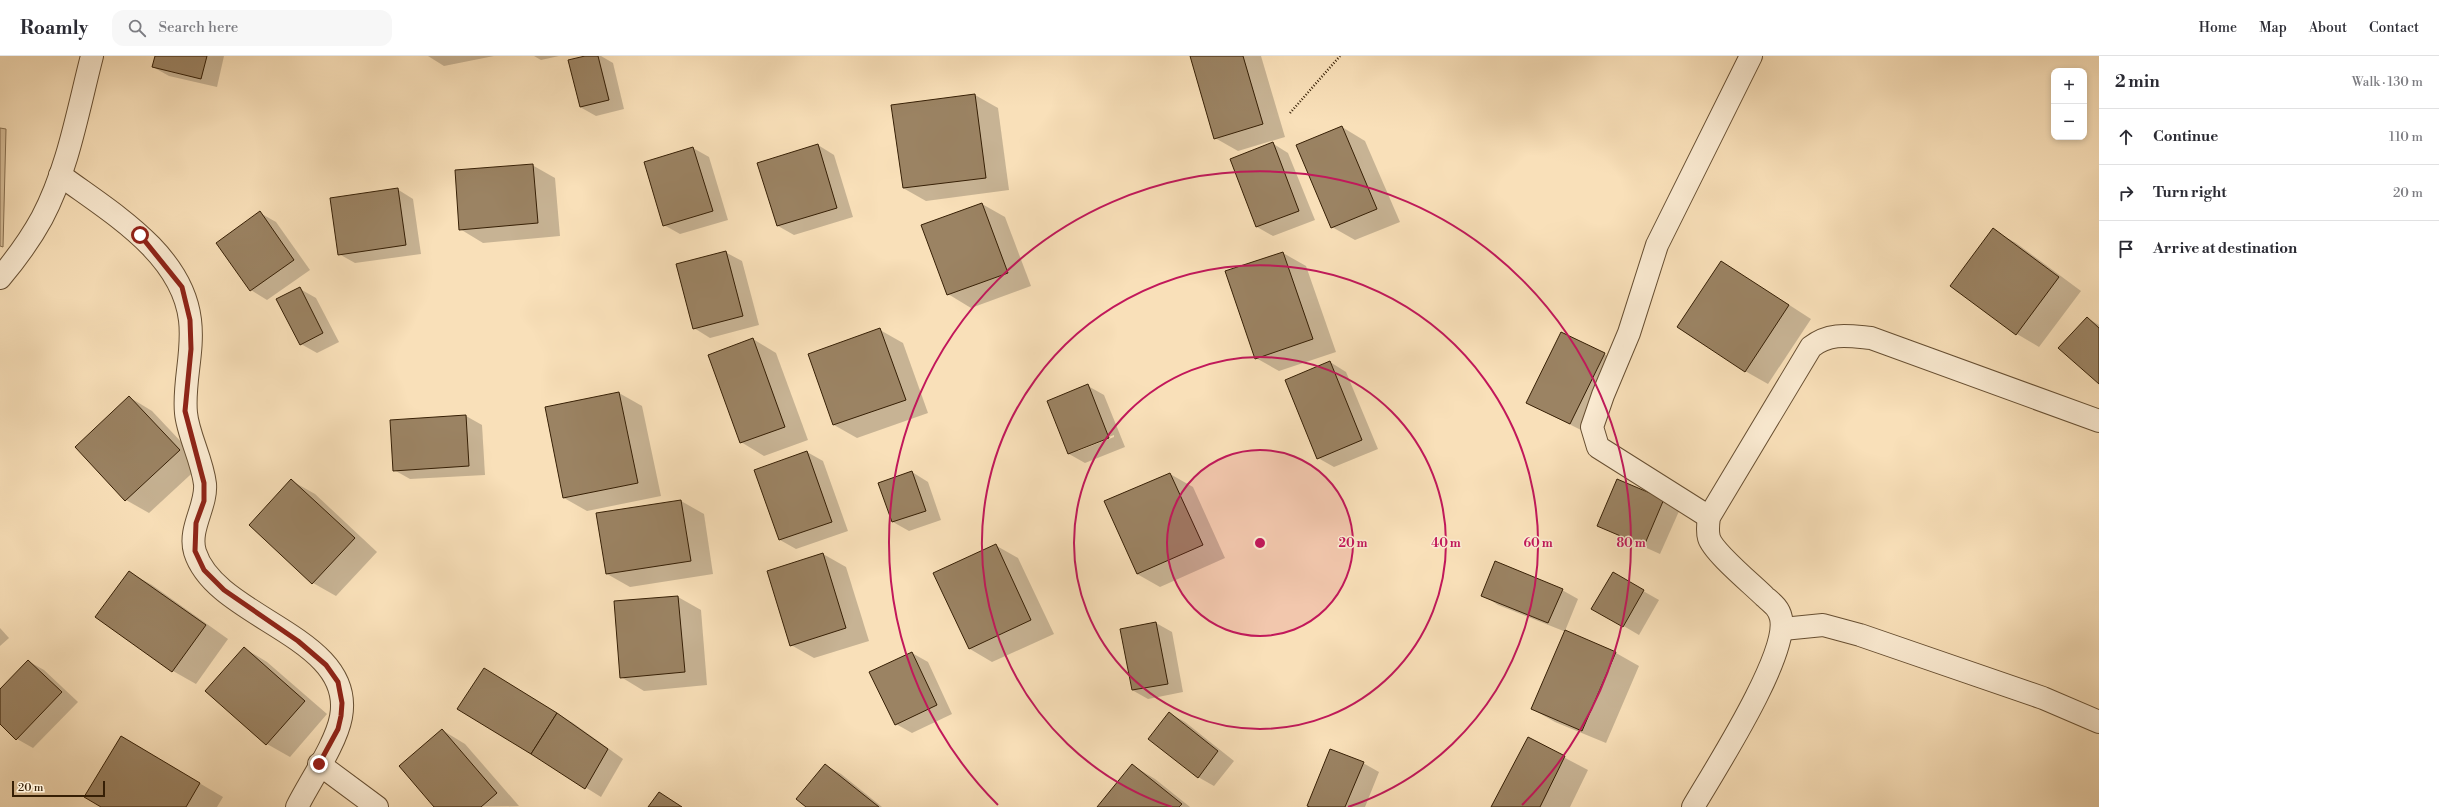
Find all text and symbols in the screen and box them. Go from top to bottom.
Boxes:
search box [112,10,392,46]
text: Roamly [20,16,88,40]
icon: search [126,17,148,39]
text: Search here [158,18,238,37]
text: Home [2199,19,2237,37]
text: Map [2259,19,2287,37]
text: About [2309,19,2347,37]
text: Contact [2369,19,2419,37]
map controls [2051,68,2087,140]
button: + [2051,68,2087,104]
text: 2 min [2115,71,2160,93]
text: Walk · 130 m [2352,74,2423,90]
button: − [2051,104,2087,140]
icon: ahead [2115,126,2137,148]
text: Continue [2153,127,2218,146]
text: 110 m [2389,129,2423,145]
icon: right [2115,182,2137,204]
text: Turn right [2153,183,2227,202]
text: 20 m [2393,185,2423,201]
route start [131,226,149,244]
icon: arrive [2115,238,2137,260]
text: Arrive at destination [2153,239,2297,258]
centre of rings [1253,536,1267,550]
text: 20 m [1338,536,1368,551]
text: 40 m [1431,536,1461,551]
text: 60 m [1523,536,1553,551]
text: 80 m [1616,536,1646,551]
route end [310,755,328,773]
scale bar [12,779,105,798]
text: 20 m [18,781,43,795]

